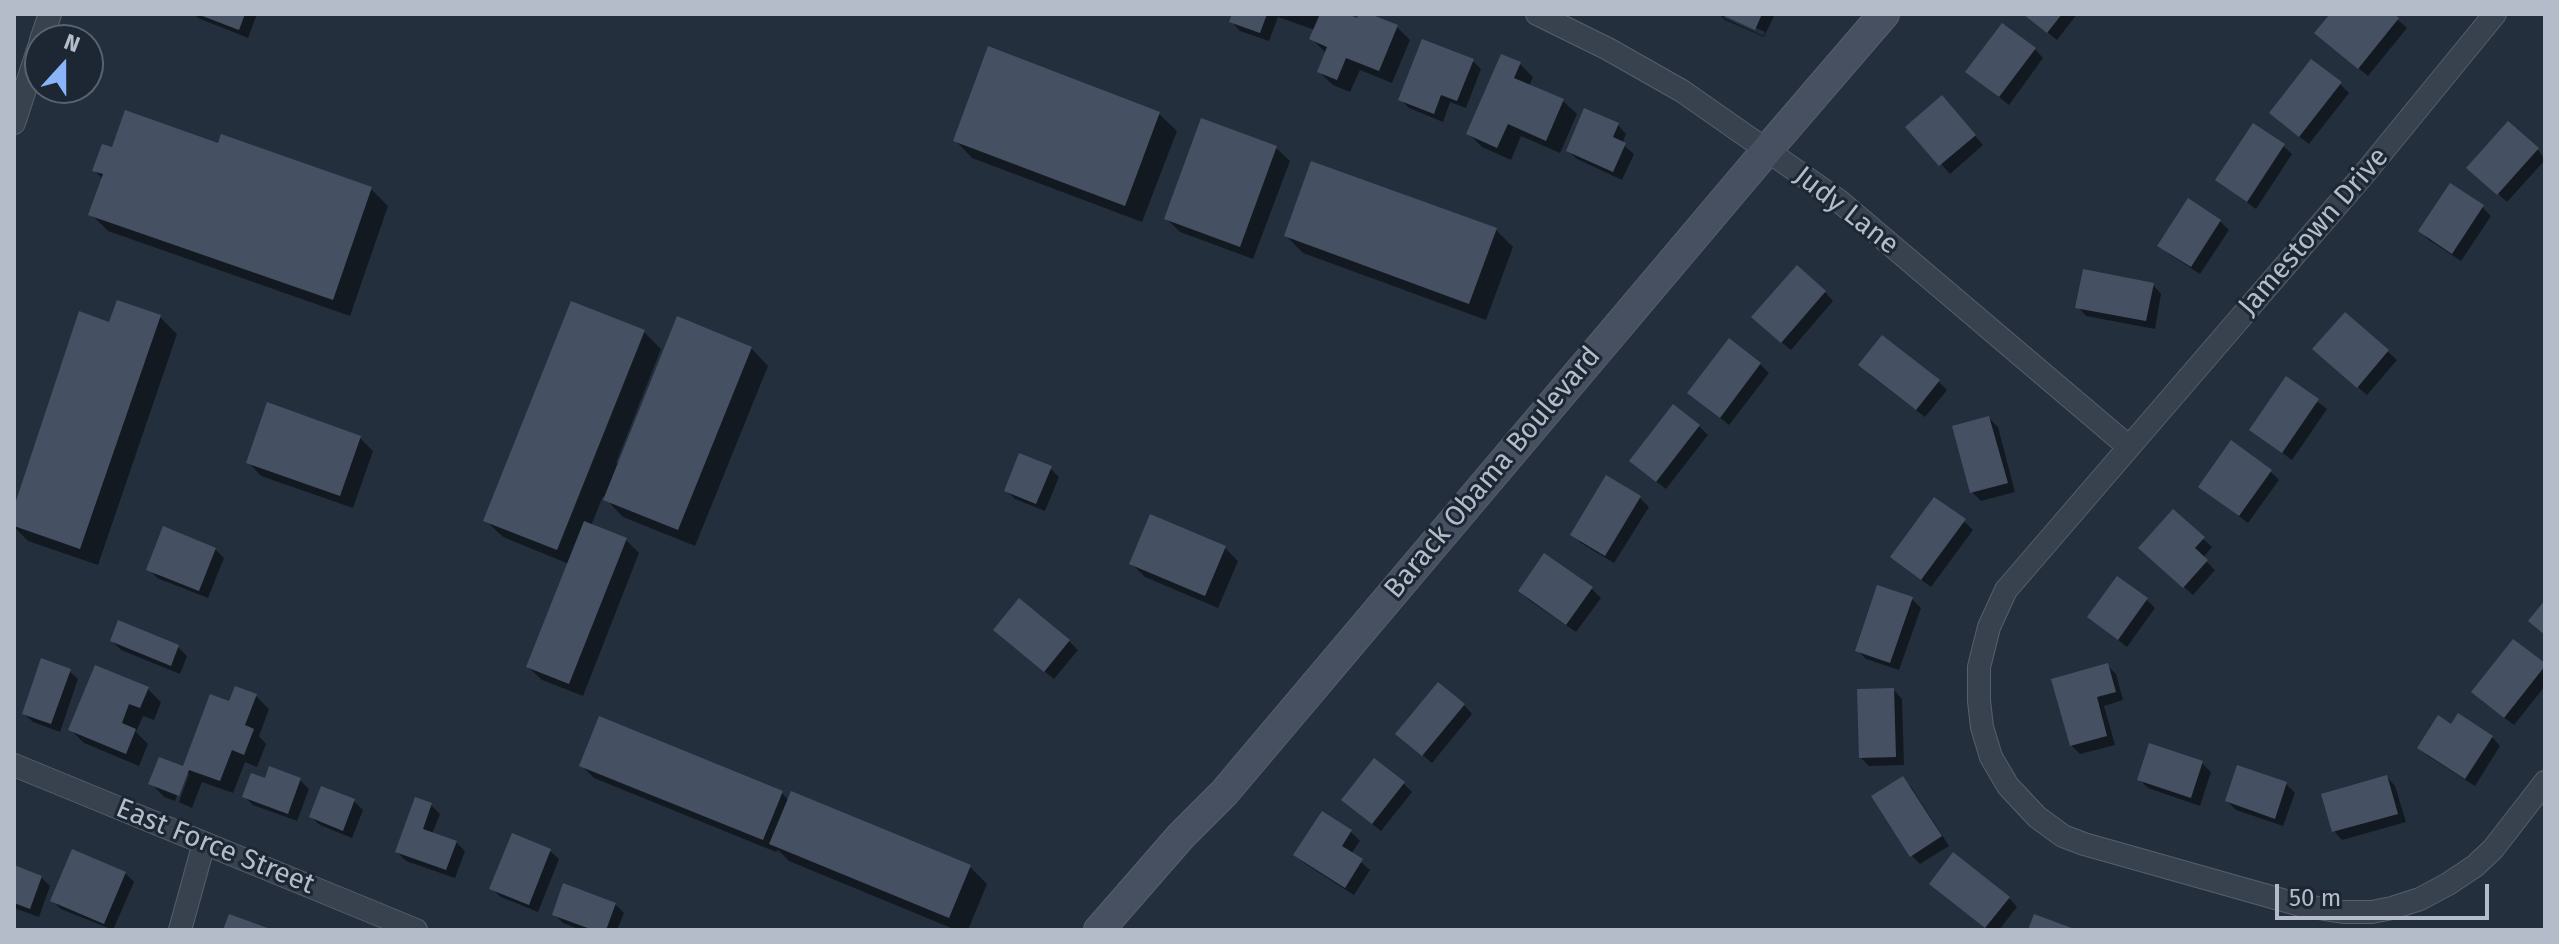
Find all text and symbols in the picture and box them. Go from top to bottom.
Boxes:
north arrow [24,24,104,104]
text: N [60,28,84,58]
street label: Jamestown Drive [2232,141,2396,323]
street label: Judy Lane [1787,160,1905,262]
street label: Barack Obama Boulevard [1378,340,1608,606]
street label: East Force Street [111,792,319,902]
scale bar [2279,868,2493,918]
text: 50 m [2289,884,2341,912]

